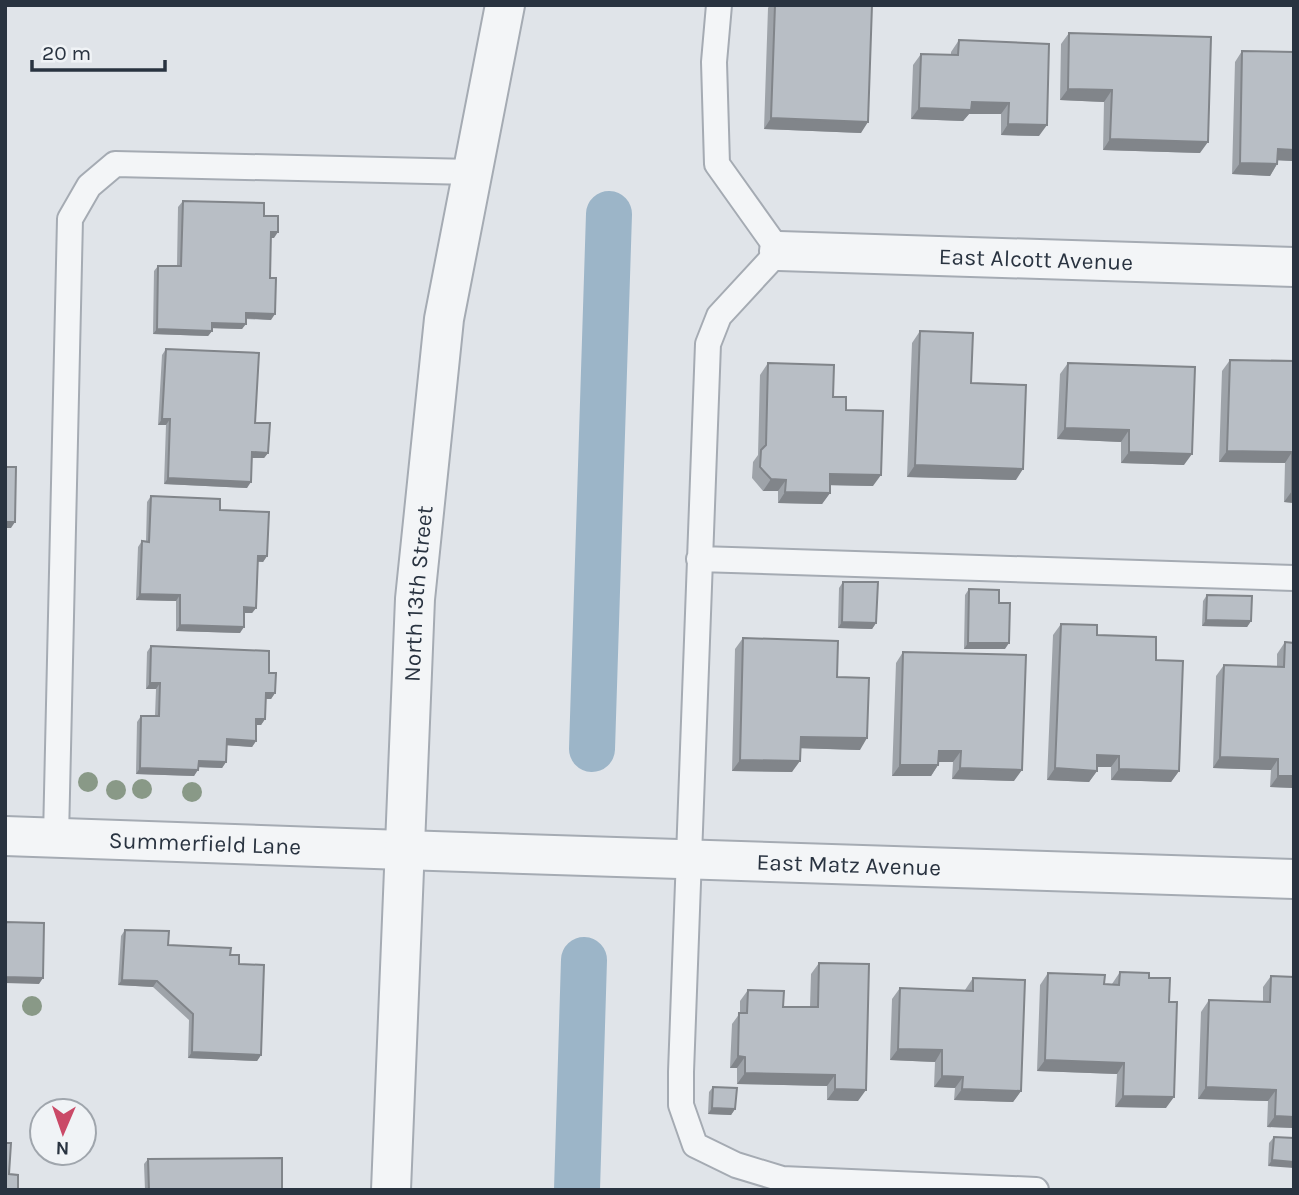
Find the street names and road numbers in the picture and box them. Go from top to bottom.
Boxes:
street label: East Alcott Avenue [938,242,1133,275]
street label: North 13th Street [398,504,438,682]
street label: Summerfield Lane [108,826,301,860]
street label: East Matz Avenue [756,848,942,881]

